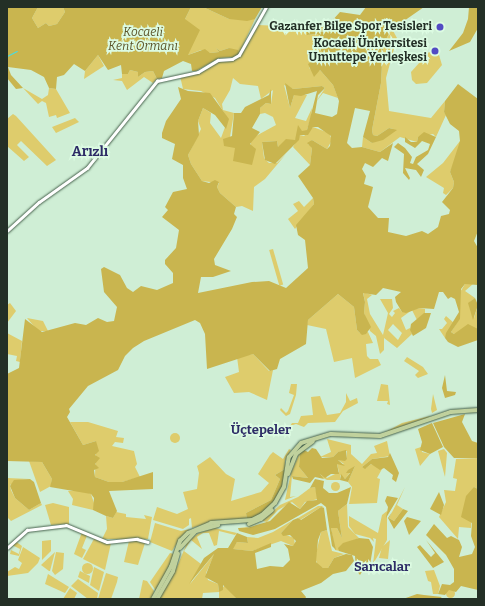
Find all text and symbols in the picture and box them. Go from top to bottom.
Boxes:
place label: Gazanfer Bilge Spor Tesisleri [269,20,432,34]
marker: Gazanfer Bilge Spor Tesisleri [435,22,445,32]
park label: Kocaeli Kent Ormanı [108,26,178,54]
place label: Kocaeli Üniversitesi Umuttepe Yerleşkesi [309,37,427,65]
marker: Kocaeli Üniversitesi Umuttepe Yerleşkesi [430,46,440,56]
district label: Arızlı [72,144,108,160]
district label: Üçtepeler [231,422,291,438]
district label: Sarıcalar [354,559,410,575]

